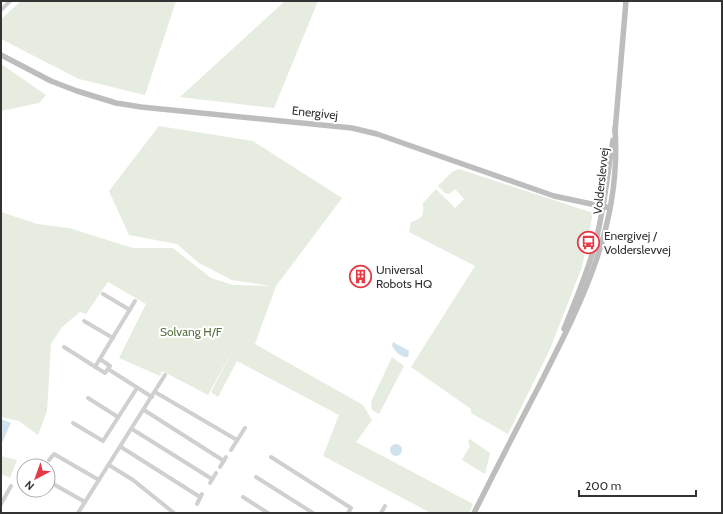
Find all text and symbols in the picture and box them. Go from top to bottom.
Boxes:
street label: Energivej [291,103,339,122]
street label: Volderslevvej [590,147,611,215]
place label: Energivej / Volderslevvej [604,228,671,257]
bus stop icon: Energivej / Volderslevvej [576,230,602,256]
place label: Universal Robots HQ [376,262,432,291]
building icon: Universal Robots HQ [347,264,373,290]
park label: Solvang H/F [160,324,223,339]
north arrow [16,458,56,498]
scale bar [579,472,696,498]
text: N [22,478,37,493]
text: 200 m [585,478,621,493]

